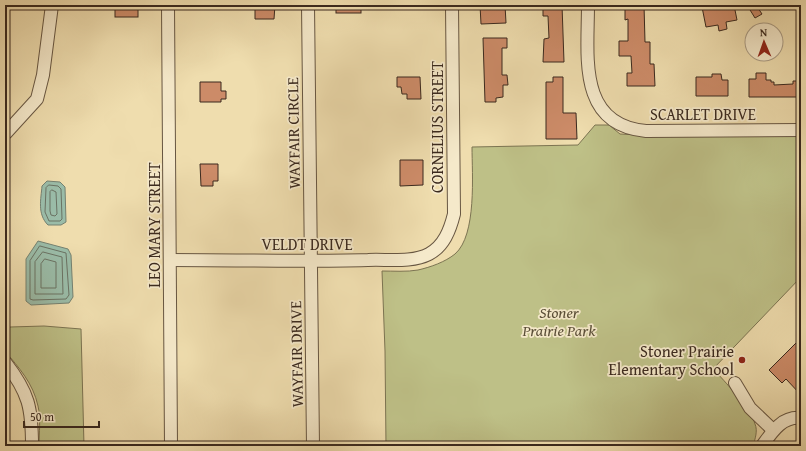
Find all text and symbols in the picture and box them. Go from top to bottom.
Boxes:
north arrow [744,22,784,62]
text: N [760,24,768,40]
street label: CORNELIUS STREET [425,61,449,193]
street label: WAYFAIR CIRCLE [280,77,306,189]
street label: SCARLET DRIVE [650,102,756,126]
street label: LEO MARY STREET [142,162,166,288]
street label: VELDT DRIVE [262,232,353,256]
street label: WAYFAIR DRIVE [283,300,309,408]
park label: Stoner Prairie Park [522,300,596,342]
place label: Stoner Prairie Elementary School [609,339,735,381]
marker: Stoner Prairie Elementary School [737,355,747,365]
scale bar [24,403,99,429]
text: 50 m [30,408,54,425]

